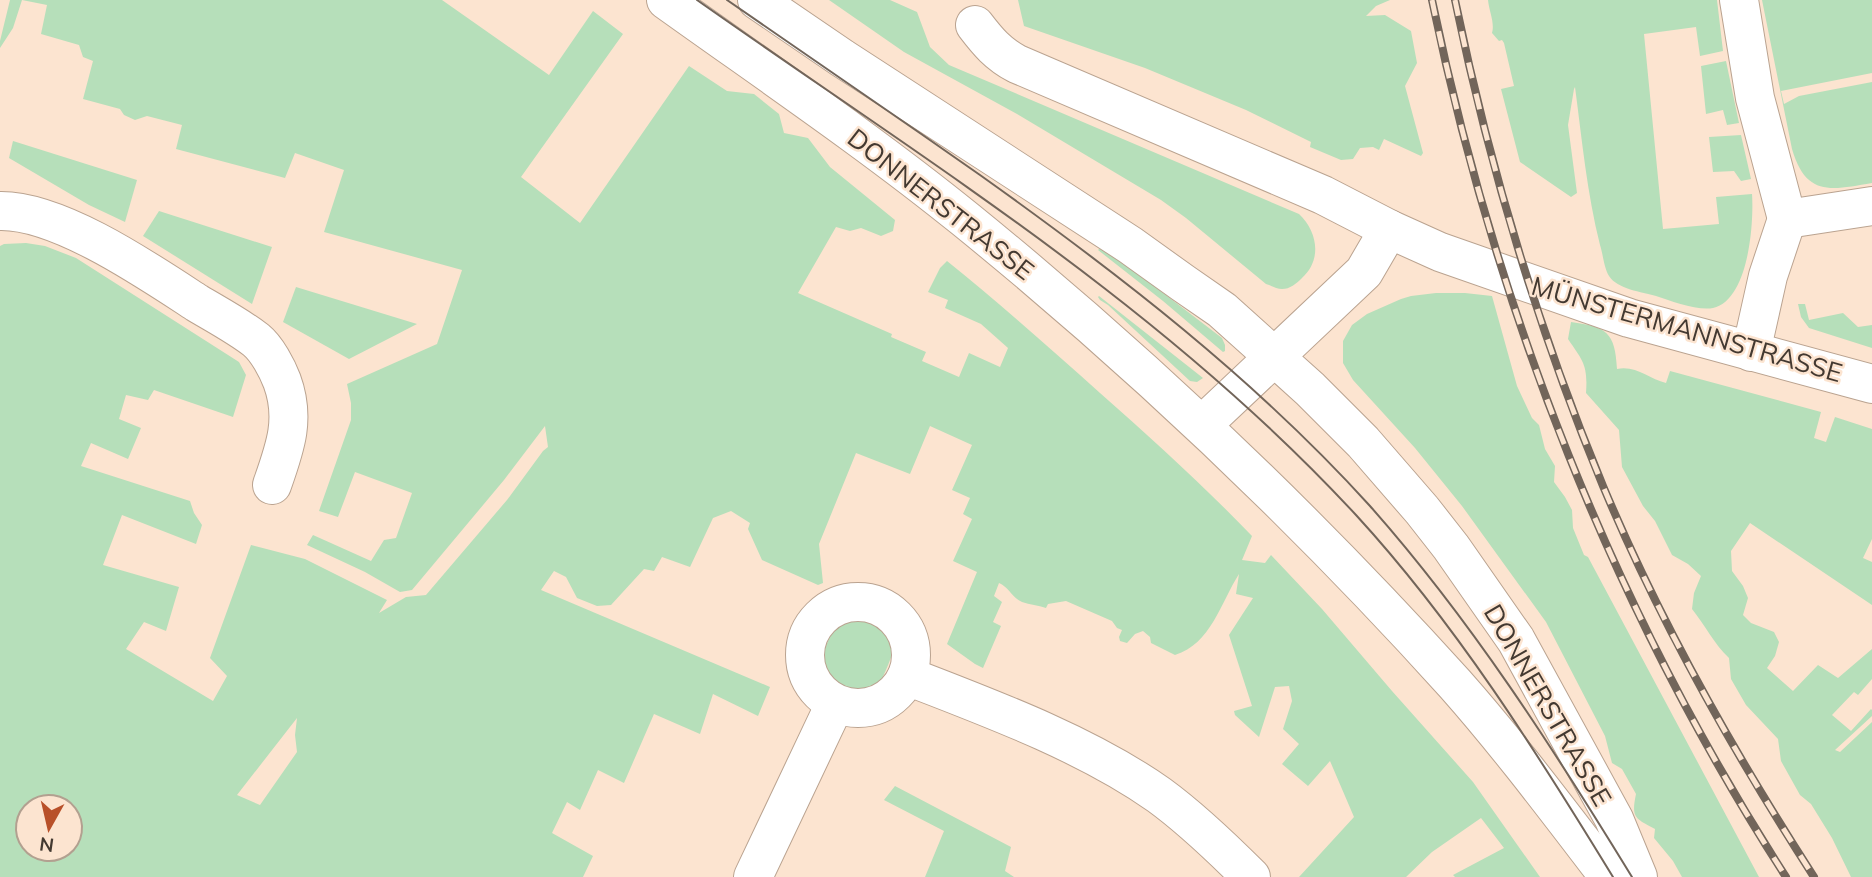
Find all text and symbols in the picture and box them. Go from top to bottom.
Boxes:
street label: DONNERSTRASSE [841,121,1041,287]
street label: MÜNSTERMANNSTRASSE [1528,269,1846,389]
street label: DONNERSTRASSE [1477,598,1619,812]
north arrow [14,793,84,863]
text: N [38,832,55,858]

